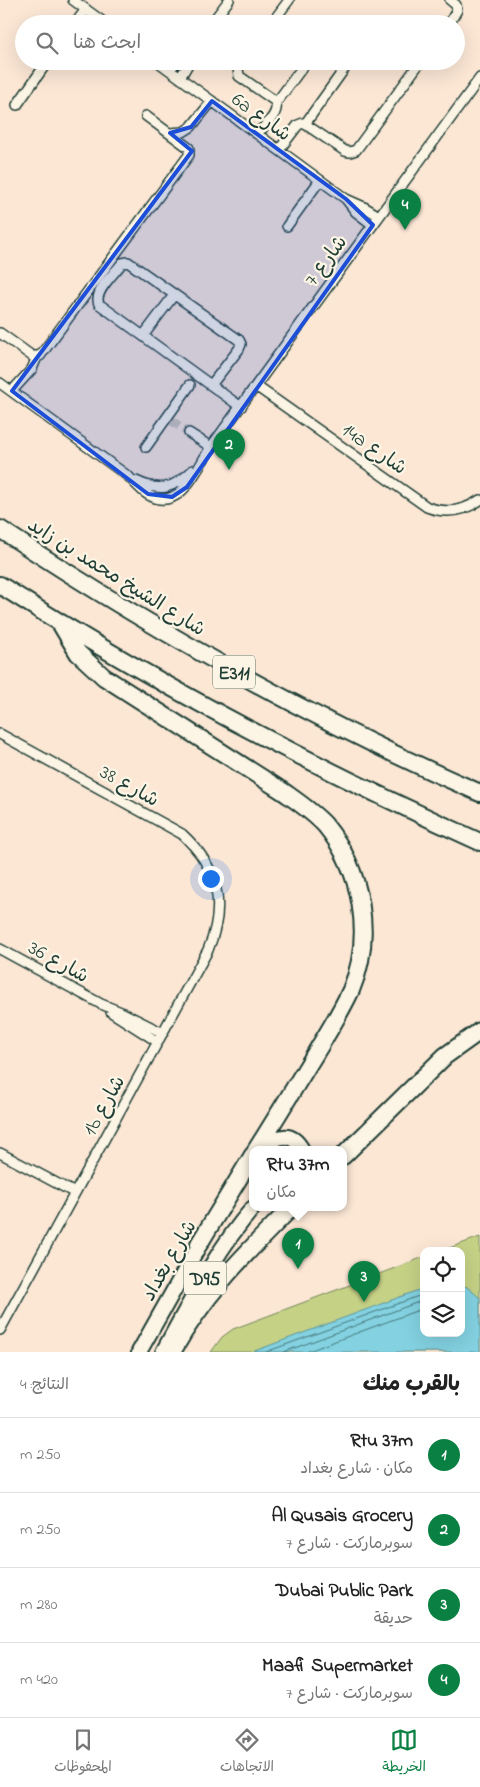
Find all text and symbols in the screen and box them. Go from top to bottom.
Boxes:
search box [15,15,465,70]
icon: search [33,29,61,57]
text: ابحث هنا [73,30,141,57]
street label: 6a شارع [225,86,297,150]
pin: 4 [389,189,421,230]
street label: شارع 7 [299,230,355,293]
street label: 14a شارع [335,417,412,483]
pin: 2 [213,429,245,470]
street label: شارع الشيخ محمد بن زايد [21,511,210,645]
road number: E311 [213,656,255,689]
street label: شارع 38 [94,759,164,815]
your location [198,866,224,892]
street label: شارع 36 [22,935,93,992]
street label: 1b شارع [77,1071,134,1142]
popup [249,1146,347,1211]
text: Rtu 37m [267,1152,329,1179]
text: مكان [267,1181,296,1205]
street label: شارع بغداد [135,1215,205,1307]
pin: 1 [282,1228,314,1269]
map controls [420,1247,465,1337]
button: locate [420,1247,465,1292]
pin: 3 [348,1261,380,1302]
road number: D95 [184,1262,226,1294]
button: layers [420,1292,465,1337]
text: بالقرب منك [363,1370,460,1400]
text: النتائج: 4 [20,1373,69,1397]
text: Rtu 37m [350,1428,413,1455]
text: 250 m [20,1443,60,1467]
text: 1 [441,1443,447,1467]
text: مكان · شارع بغداد [300,1457,413,1481]
text: Al Qusais Grocery [271,1503,413,1530]
text: 250 m [20,1518,60,1542]
text: 2 [440,1518,448,1542]
text: سوبرماركت · شارع 7 [286,1532,413,1556]
text: Dubai Public Park [276,1578,413,1605]
text: 280 m [20,1593,57,1617]
text: 3 [441,1593,447,1617]
text: حديقة [374,1607,413,1631]
text: Maafi Supermarket [262,1653,413,1680]
text: 420 m [20,1668,58,1692]
text: 4 [441,1668,447,1692]
text: سوبرماركت · شارع 7 [286,1682,413,1706]
tab: المحفوظات [54,1726,112,1779]
tab: الاتجاهات [220,1726,274,1779]
tab: الخريطة [382,1726,426,1779]

